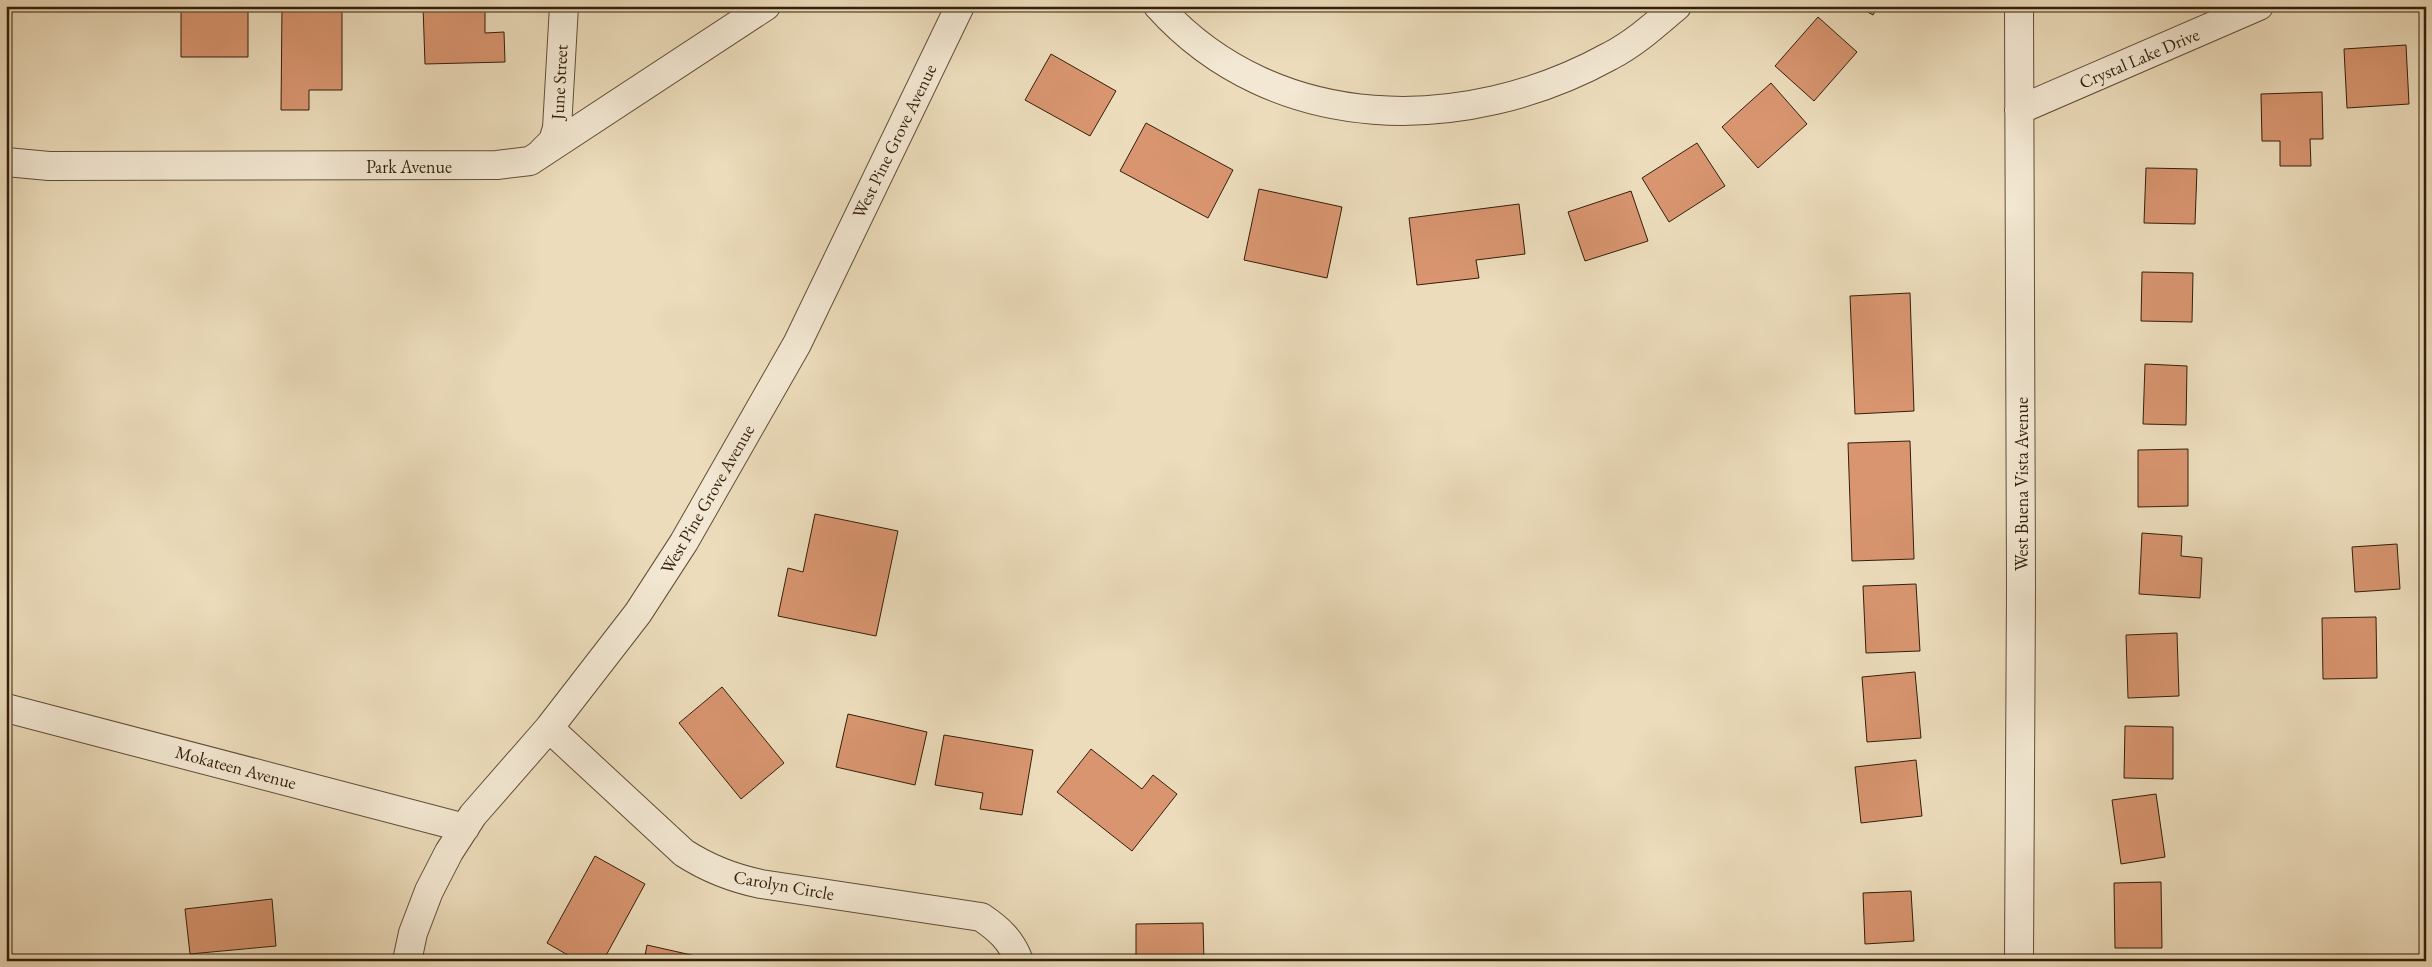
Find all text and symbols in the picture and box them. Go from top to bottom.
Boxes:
street label: Crystal Lake Drive [2075,22,2203,94]
street label: June Street [545,43,572,122]
street label: West Pine Grove Avenue [847,60,941,222]
street label: Park Avenue [366,155,452,178]
street label: West Buena Vista Avenue [2010,397,2033,571]
street label: West Pine Grove Avenue [655,420,759,578]
street label: Mokateen Avenue [173,740,299,794]
street label: Carolyn Circle [732,865,836,905]

